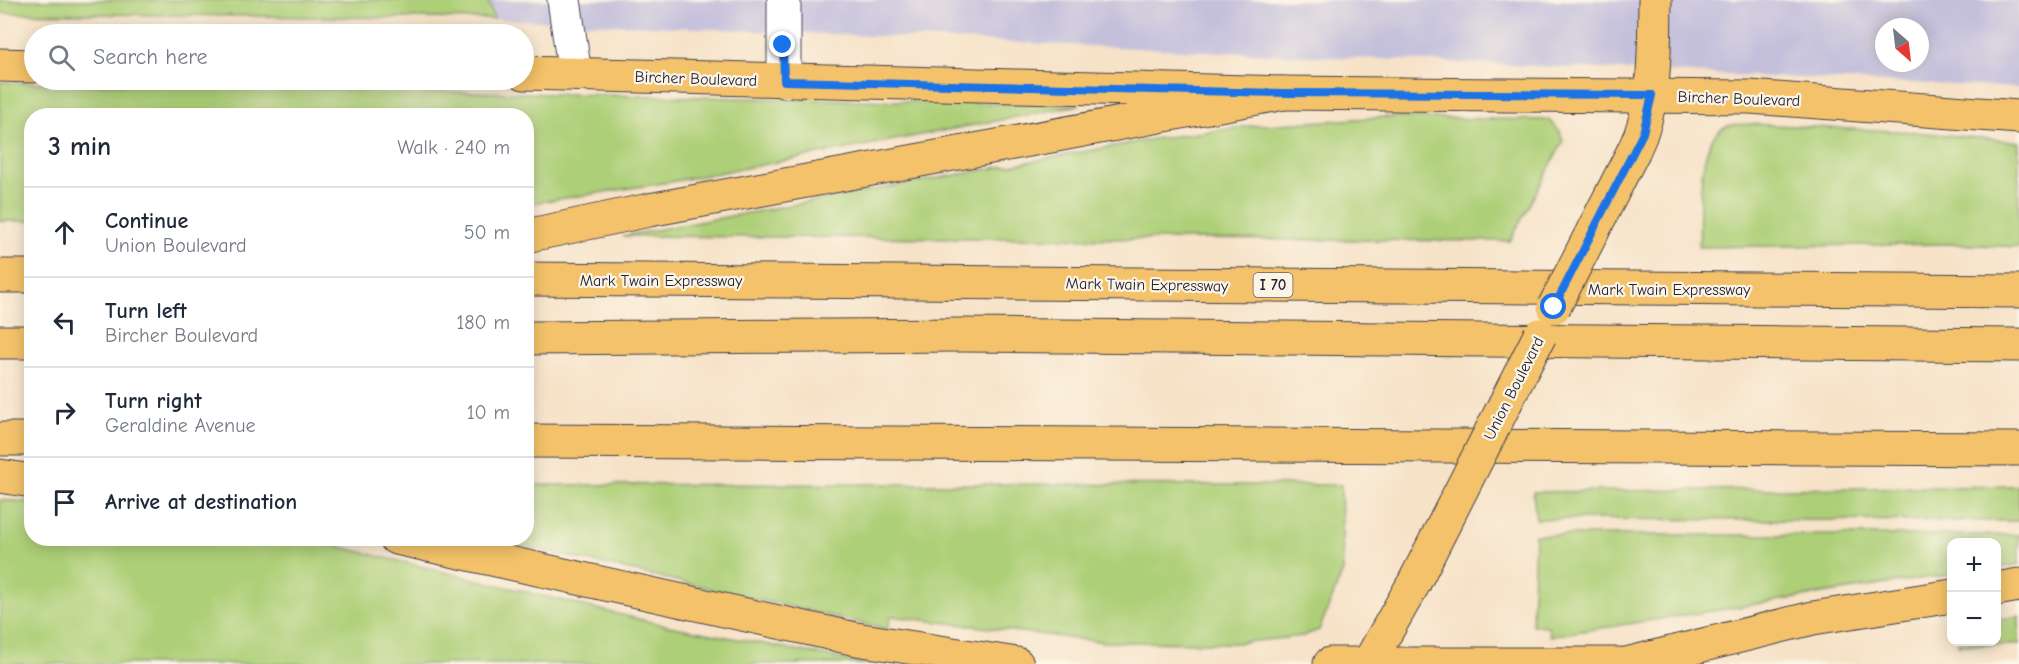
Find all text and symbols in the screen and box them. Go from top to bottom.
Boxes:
north arrow [1875,18,1929,72]
search box [24,24,534,90]
route end [769,31,795,57]
icon: search [45,41,78,74]
text: Search here [93,44,208,70]
street label: Bircher Boulevard [634,68,757,90]
street label: Bircher Boulevard [1677,88,1800,110]
text: 3 min [48,132,111,162]
text: Walk · 240 m [397,136,510,159]
text: Continue [105,208,188,234]
icon: ahead [48,216,81,249]
text: 50 m [464,221,510,244]
text: Union Boulevard [105,234,247,257]
street label: Mark Twain Expressway [580,272,743,290]
road number: I 70 [1254,273,1292,297]
street label: Mark Twain Expressway [1066,275,1229,295]
street label: Mark Twain Expressway [1588,281,1751,299]
route start [1540,293,1566,319]
text: Turn left [105,298,187,324]
icon: left [48,306,81,339]
text: 180 m [456,311,510,334]
text: Bircher Boulevard [105,324,258,347]
street label: Union Boulevard [1480,334,1548,443]
text: Turn right [105,388,202,414]
icon: right [48,396,81,429]
text: 10 m [467,401,510,424]
text: Geraldine Avenue [105,414,255,437]
icon: arrive [48,486,81,519]
text: Arrive at destination [105,489,297,515]
map controls [1947,538,2001,646]
button: + [1947,538,2001,592]
button: − [1947,592,2001,646]

